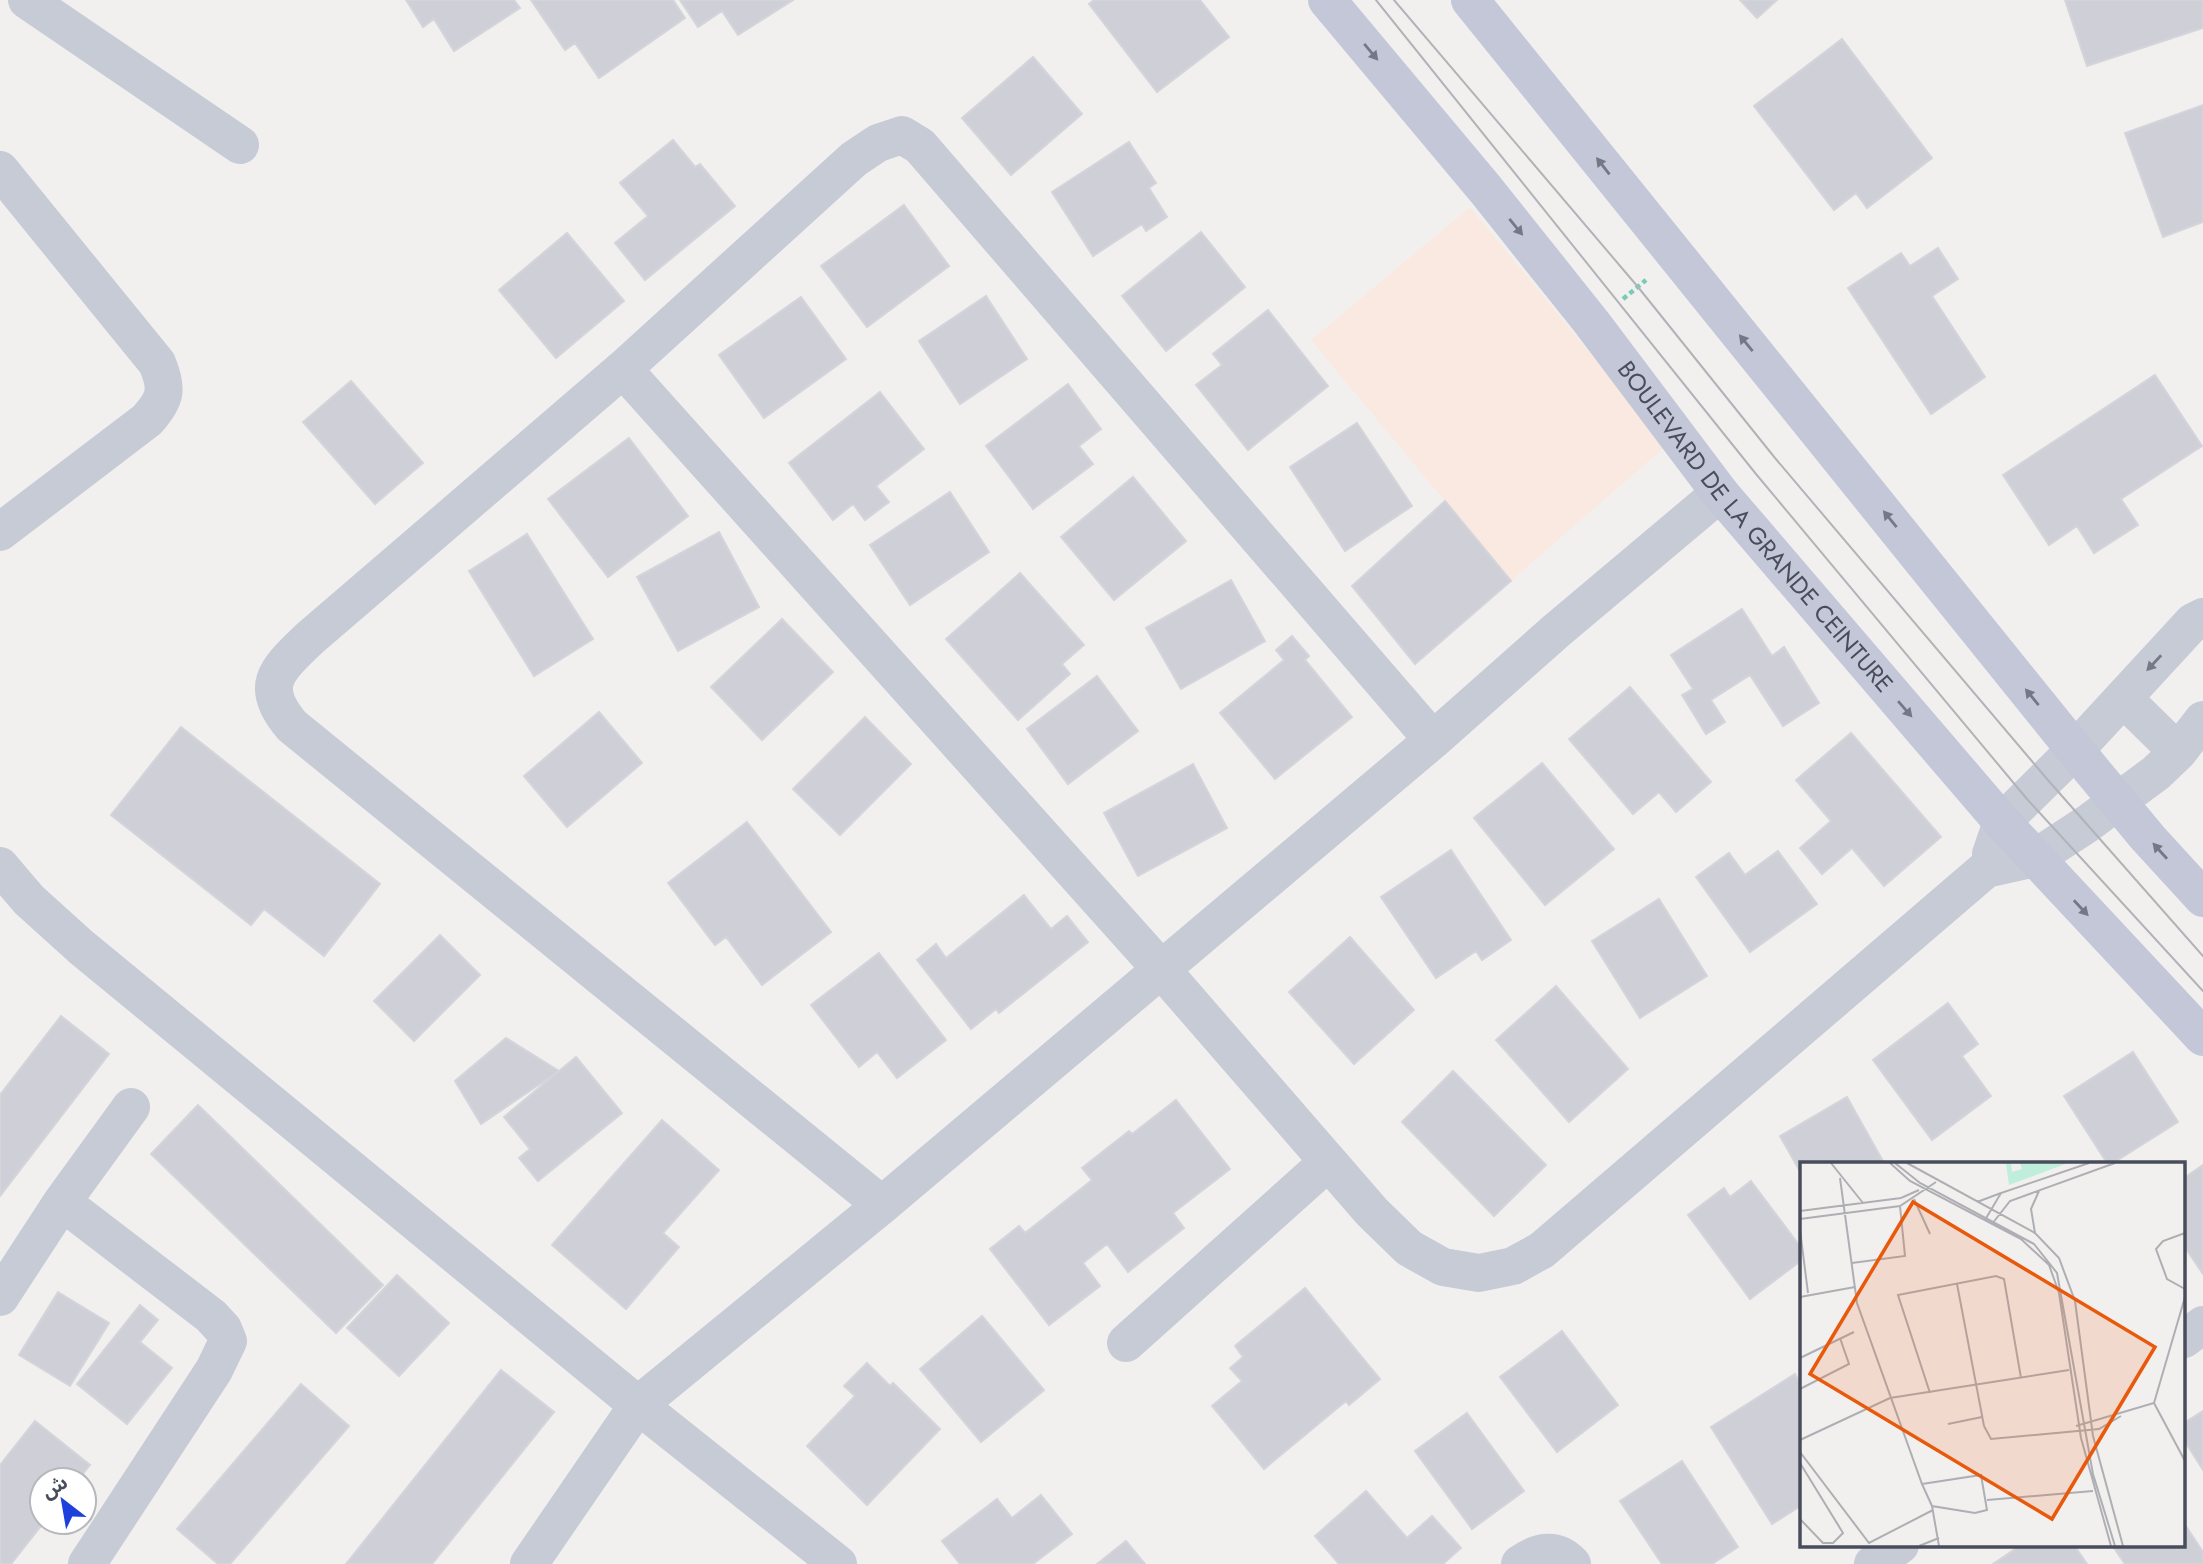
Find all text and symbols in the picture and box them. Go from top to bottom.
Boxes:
one-way arrow [1364,42,1379,60]
one-way arrow [1596,157,1611,175]
one-way arrow [1508,218,1523,236]
one-way arrow [1739,334,1754,351]
street label: BOULEVARD DE LA GRANDE CEINTURE [1609,353,1902,700]
one-way arrow [1883,511,1898,528]
one-way arrow [2147,654,2163,671]
one-way arrow [2025,688,2040,705]
one-way arrow [1897,700,1913,718]
one-way arrow [2152,842,2168,859]
one-way arrow [2073,899,2089,917]
inset map [1800,1162,2186,1546]
north arrow [28,1466,98,1536]
text: ش [36,1469,73,1505]

